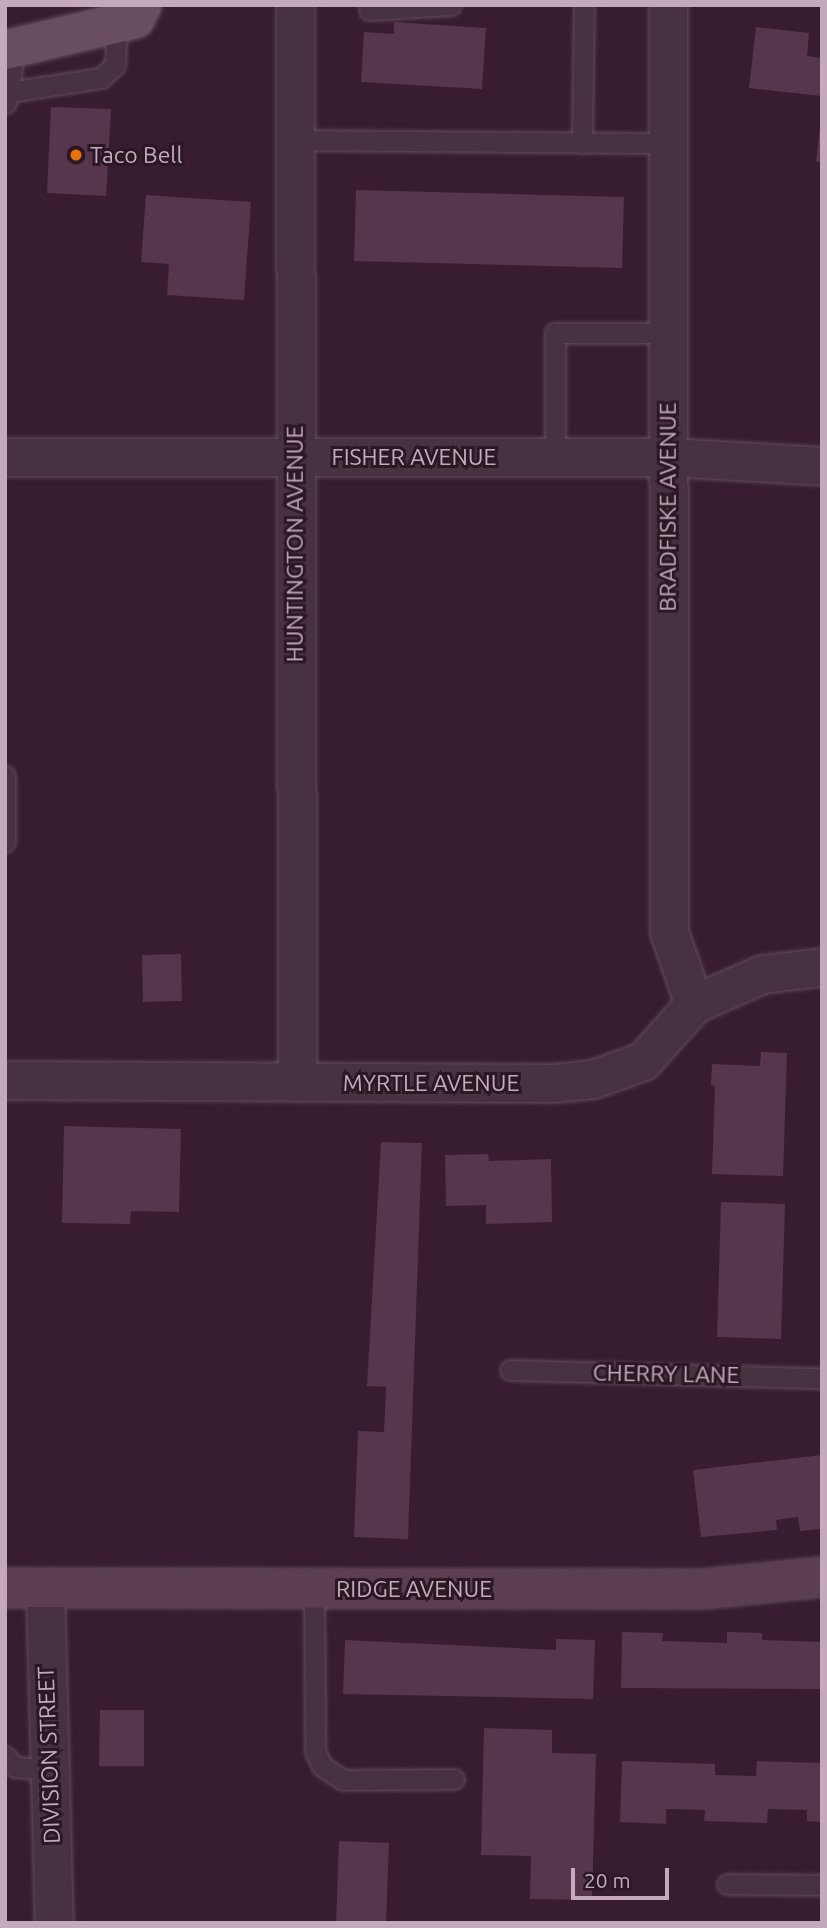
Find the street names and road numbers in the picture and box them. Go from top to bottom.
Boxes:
street label: BRADFISKE AVENUE [654,402,682,612]
street label: HUNTINGTON AVENUE [281,426,309,662]
street label: FISHER AVENUE [332,443,496,471]
street label: MYRTLE AVENUE [343,1069,519,1097]
street label: CHERRY LANE [592,1359,740,1389]
street label: RIDGE AVENUE [336,1575,492,1603]
street label: DIVISION STREET [32,1666,66,1844]

